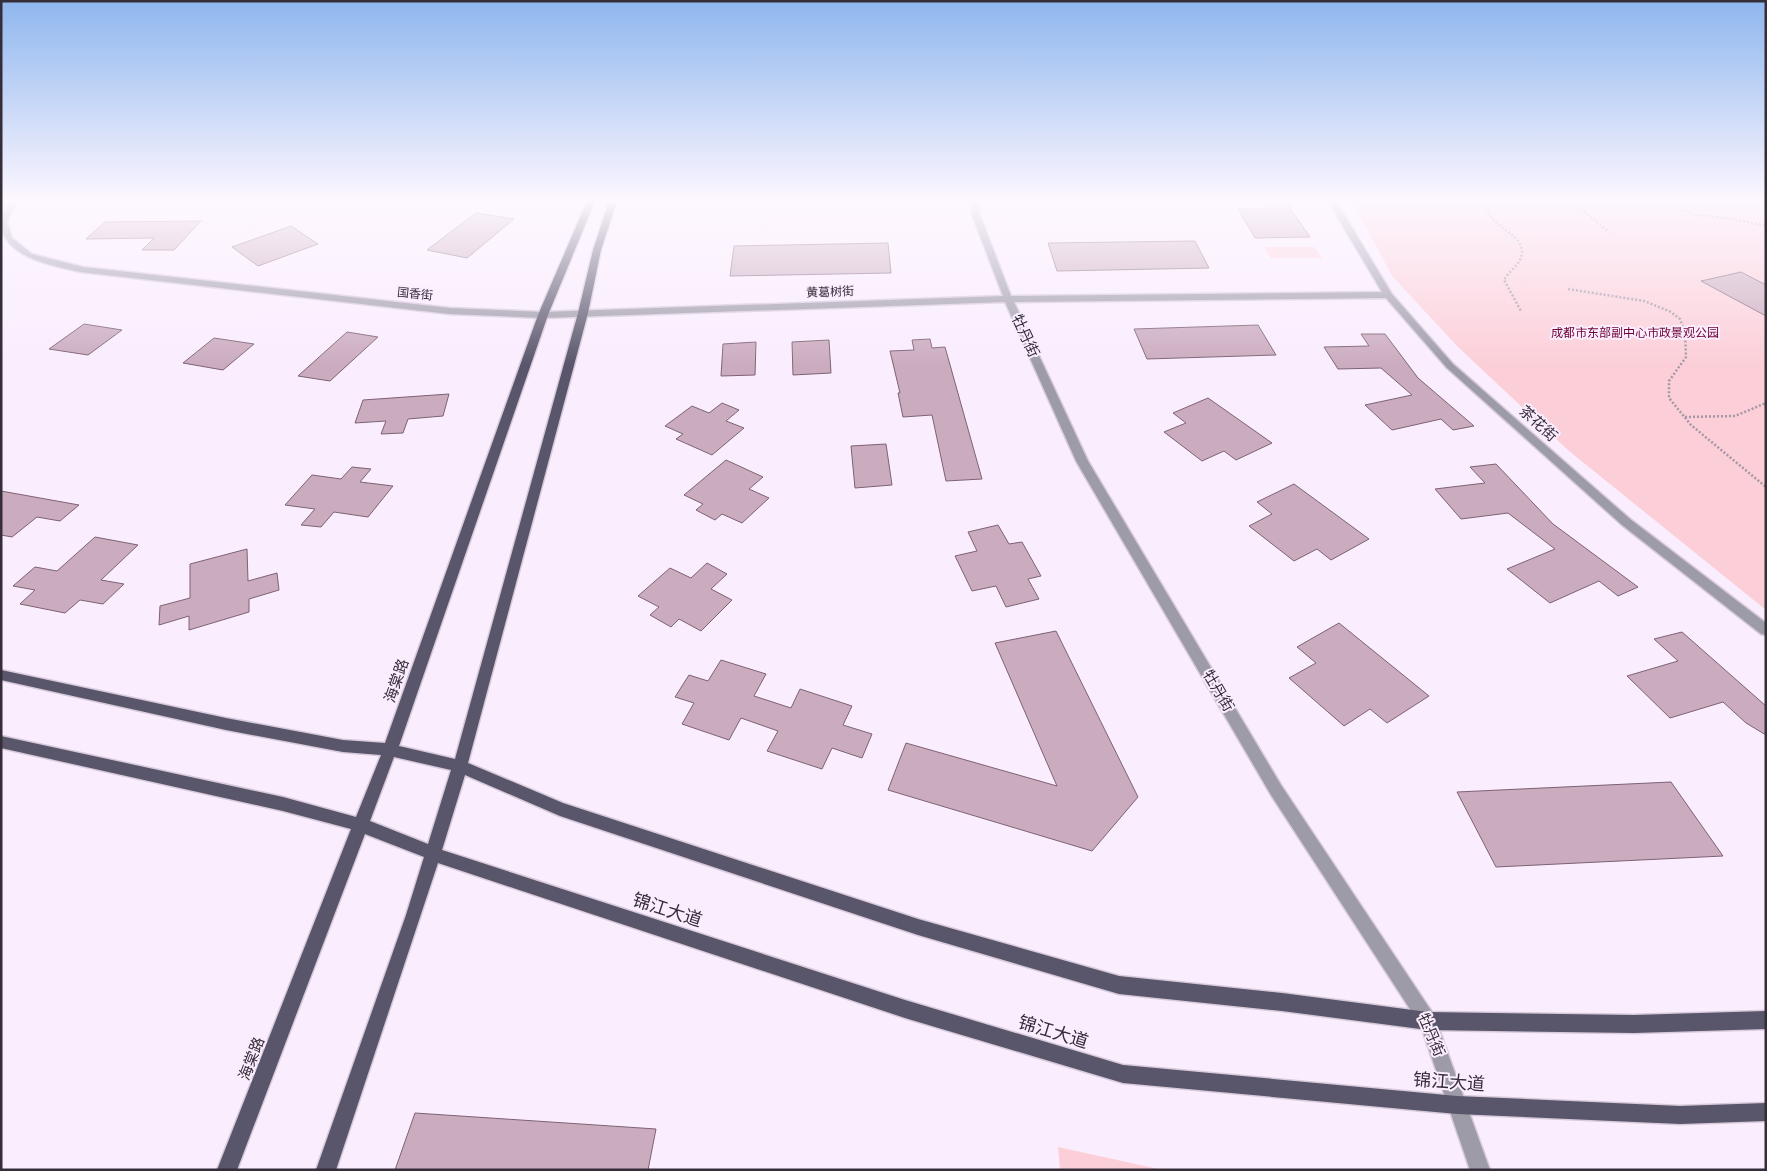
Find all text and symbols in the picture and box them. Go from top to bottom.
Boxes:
street label: 黄葛树街 [806,284,854,299]
street label: 国香街 [396,285,434,302]
street label: 牡丹街 [1009,312,1042,360]
park label: 成都市东部副中心市政景观公园 [1551,326,1719,339]
street label: 茶花街 [1516,403,1560,445]
street label: 海棠路 [382,657,411,705]
street label: 牡丹街 [1200,667,1237,714]
street label: 锦江大道 [630,889,705,931]
street label: 牡丹街 [1415,1011,1448,1059]
street label: 锦江大道 [1016,1012,1091,1052]
street label: 海棠路 [236,1035,267,1083]
street label: 锦江大道 [1412,1070,1486,1094]

